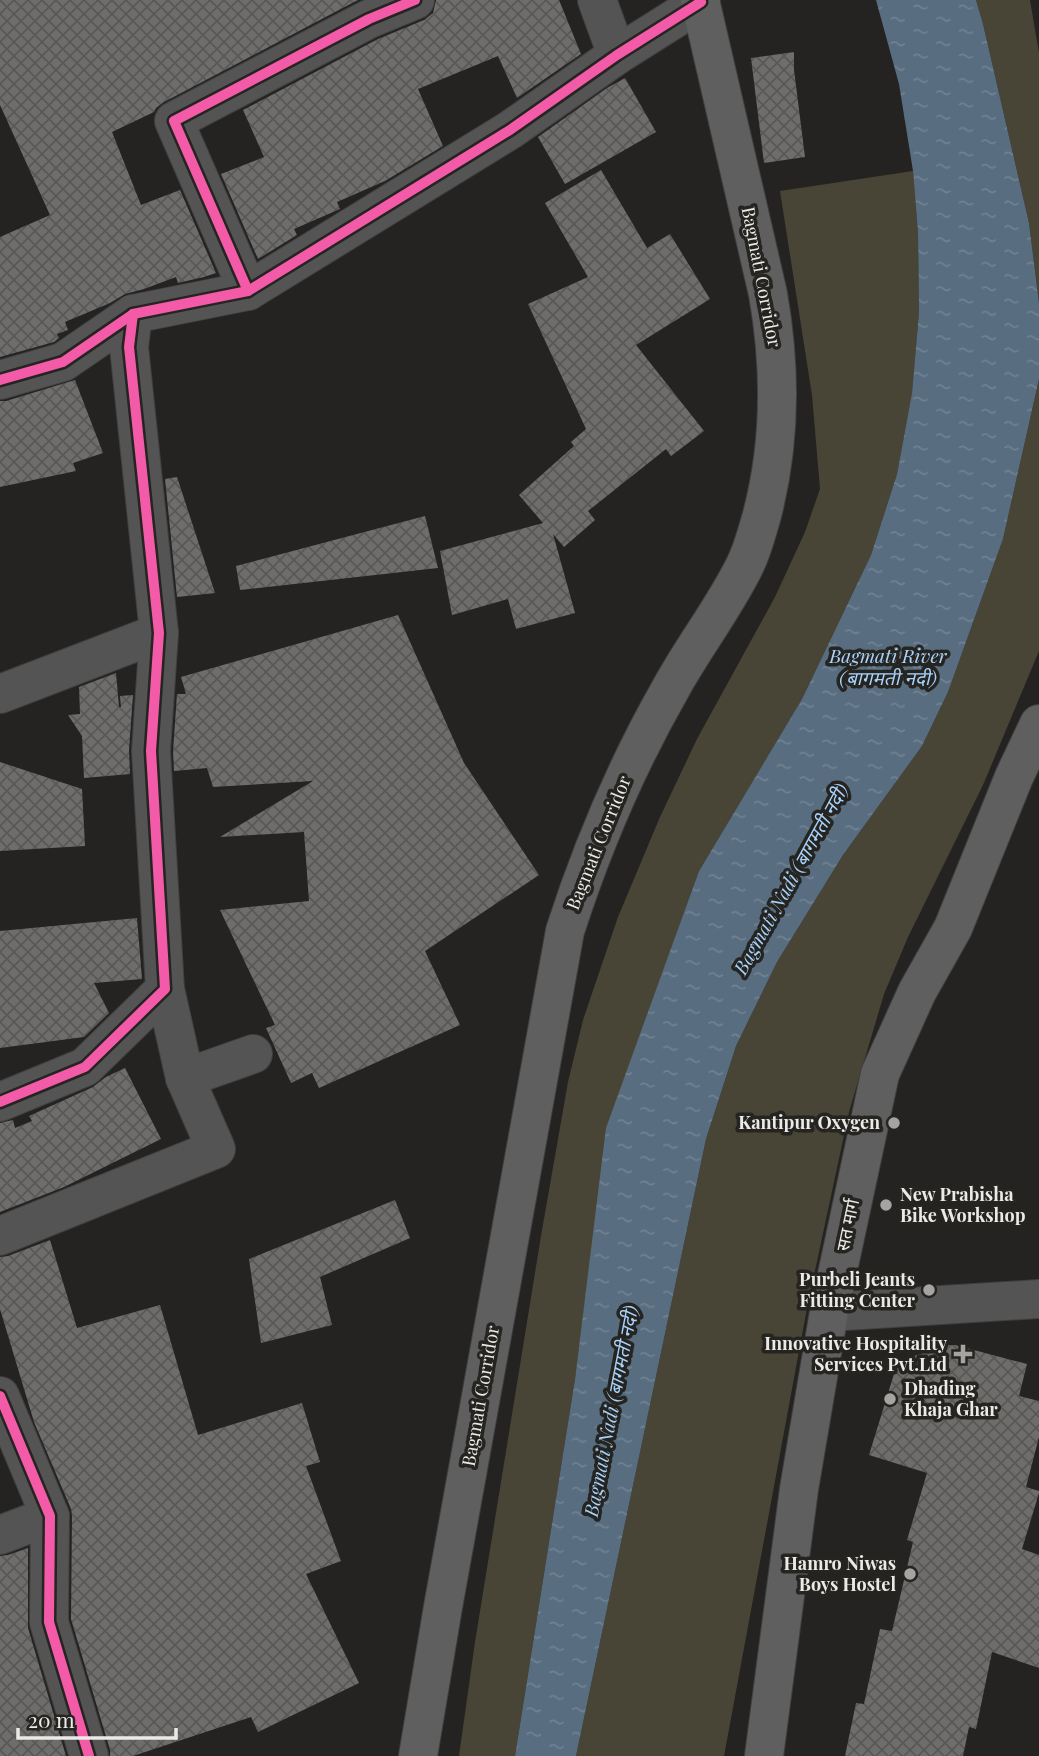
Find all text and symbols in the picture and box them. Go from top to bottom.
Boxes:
street label: Bagmati Corridor [737,205,787,349]
water label: Bagmati River (बागमती नदी) [828,642,948,690]
street label: Bagmati Corridor [560,772,636,913]
water label: Bagmati Nadi (बागमती नदी) [726,778,854,980]
place label: Kantipur Oxygen [738,1110,880,1134]
marker: Kantipur Oxygen [886,1115,902,1131]
place label: New Prabisha Bike Workshop [900,1182,1026,1227]
street label: सत मार्ग [830,1196,864,1253]
marker: New Prabisha Bike Workshop [878,1197,894,1213]
place label: Purbeli Jeants Fitting Center [799,1267,916,1312]
marker: Purbeli Jeants Fitting Center [921,1282,937,1298]
water label: Bagmati Nadi (बागमती नदी) [577,1303,643,1520]
street label: Bagmati Corridor [456,1324,504,1468]
place label: Innovative Hospitality Services Pvt.Ltd [764,1331,948,1376]
marker: Innovative Hospitality Services Pvt.Ltd [953,1344,973,1364]
place label: Dhading Khaja Ghar [904,1376,998,1421]
marker: Dhading Khaja Ghar [882,1391,898,1407]
place label: Hamro Niwas Boys Hostel [784,1551,896,1596]
marker: Hamro Niwas Boys Hostel [902,1566,918,1582]
scale bar [18,1696,175,1740]
text: 20 m [28,1705,75,1733]

